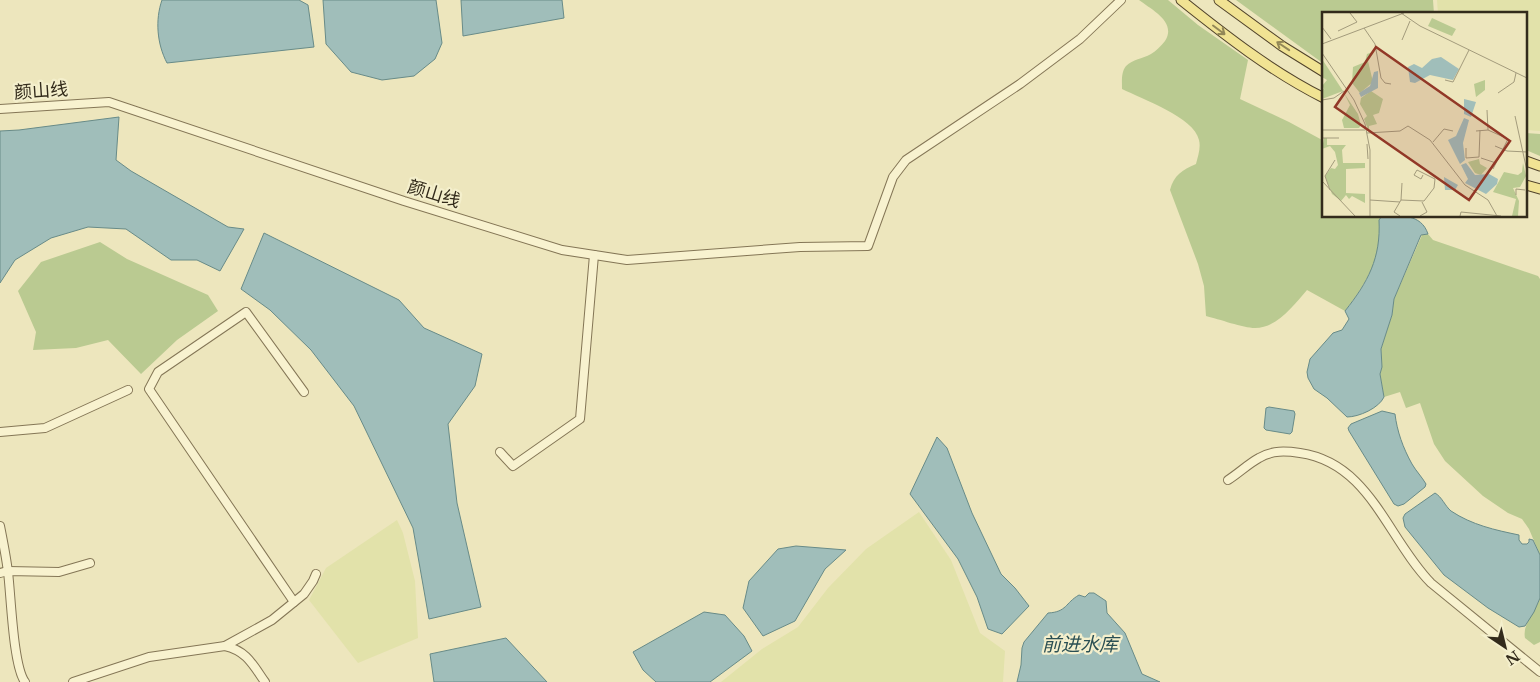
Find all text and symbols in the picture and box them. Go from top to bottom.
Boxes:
inset map [1322,12,1528,218]
one-way arrow [1212,25,1225,36]
one-way arrow [1276,41,1290,51]
street label: 颜山线 [13,78,69,104]
street label: 颜山线 [405,176,463,212]
north arrow [1480,622,1530,672]
water label: 前进水库 [1042,633,1121,656]
text: N [1502,646,1523,669]

